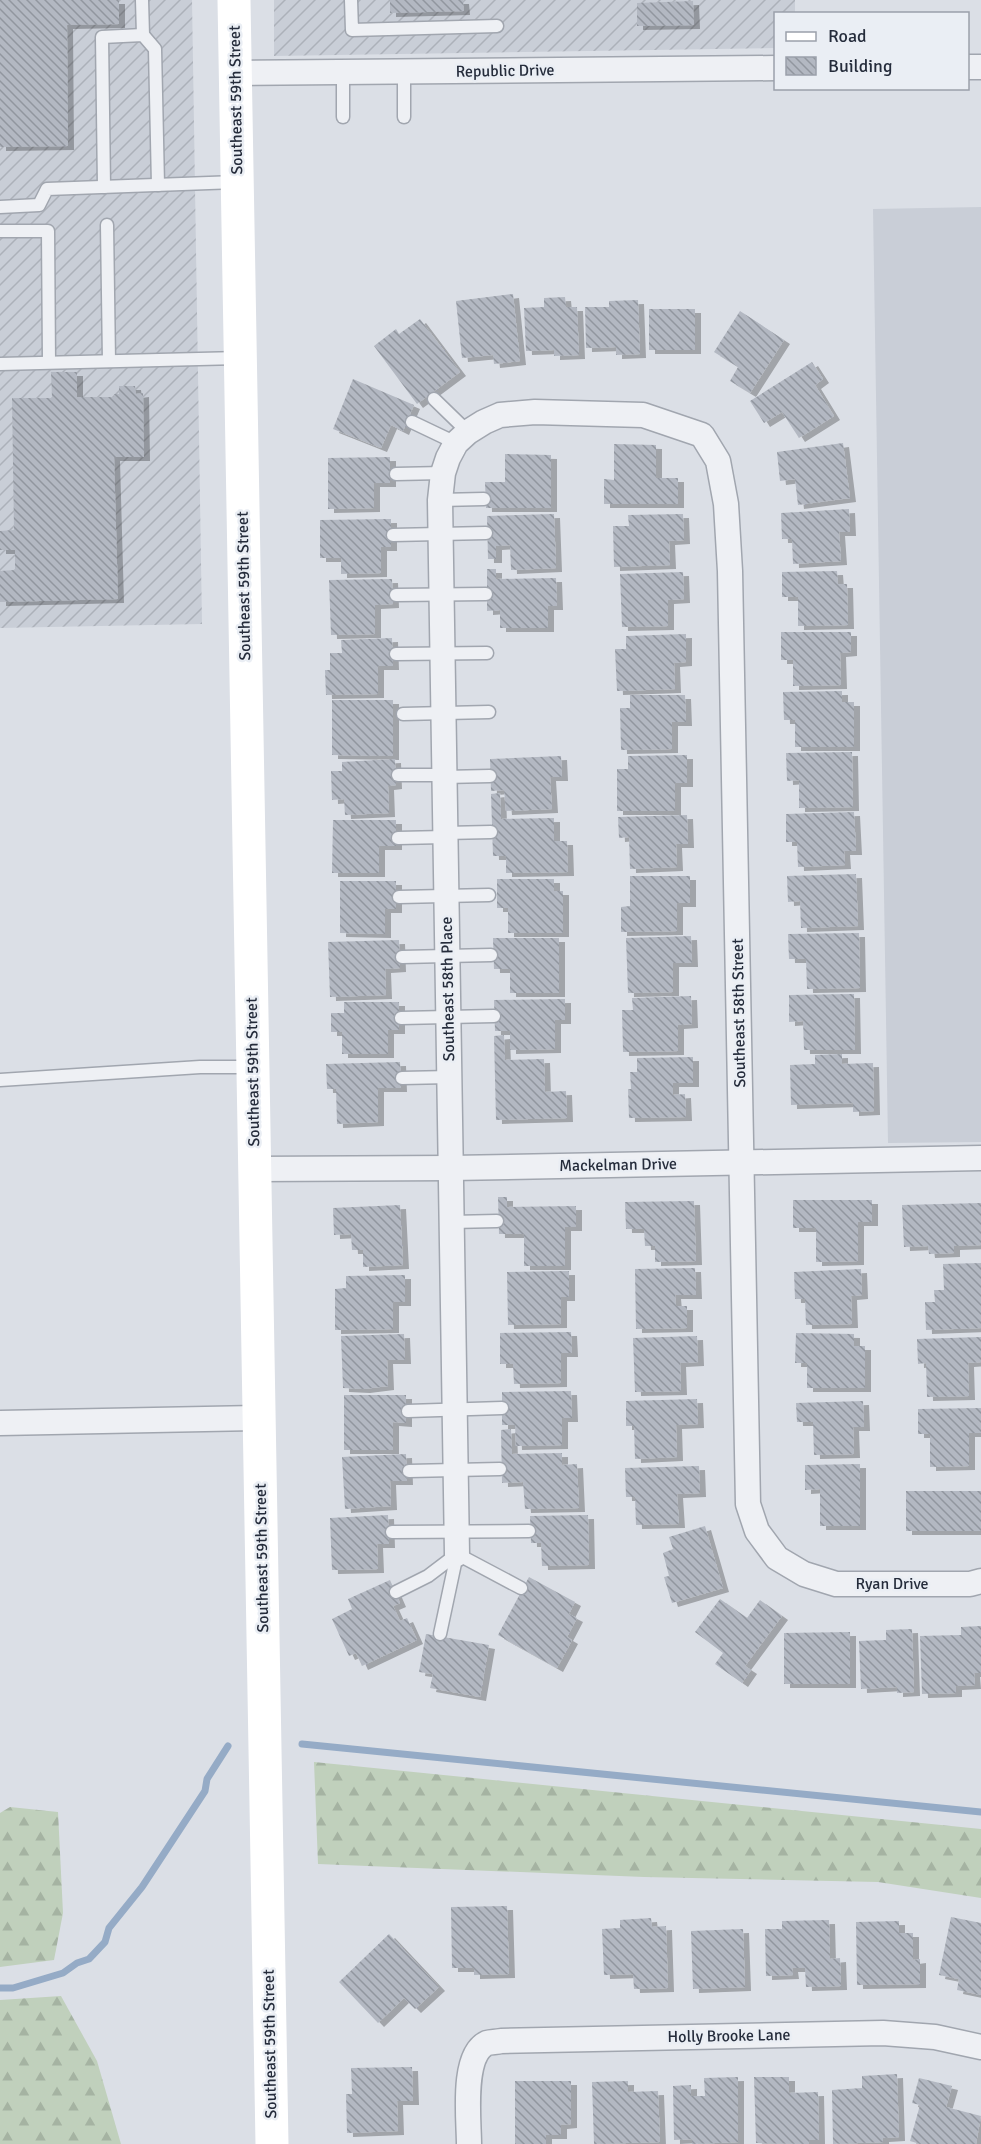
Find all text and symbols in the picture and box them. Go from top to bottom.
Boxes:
legend [774,12,969,90]
street label: Southeast 59th Street [225,25,247,175]
text: Road [828,25,867,47]
text: Building [828,55,892,77]
street label: Republic Drive [455,60,555,82]
street label: Southeast 59th Street [233,511,255,661]
street label: Southeast 58th Place [437,916,459,1062]
street label: Southeast 58th Street [728,938,750,1088]
street label: Southeast 59th Street [242,997,264,1147]
street label: Mackelman Drive [559,1154,677,1176]
street label: Southeast 59th Street [251,1483,273,1633]
street label: Ryan Drive [855,1574,929,1594]
street label: Southeast 59th Street [259,1969,281,2119]
street label: Holly Brooke Lane [667,2025,791,2047]

